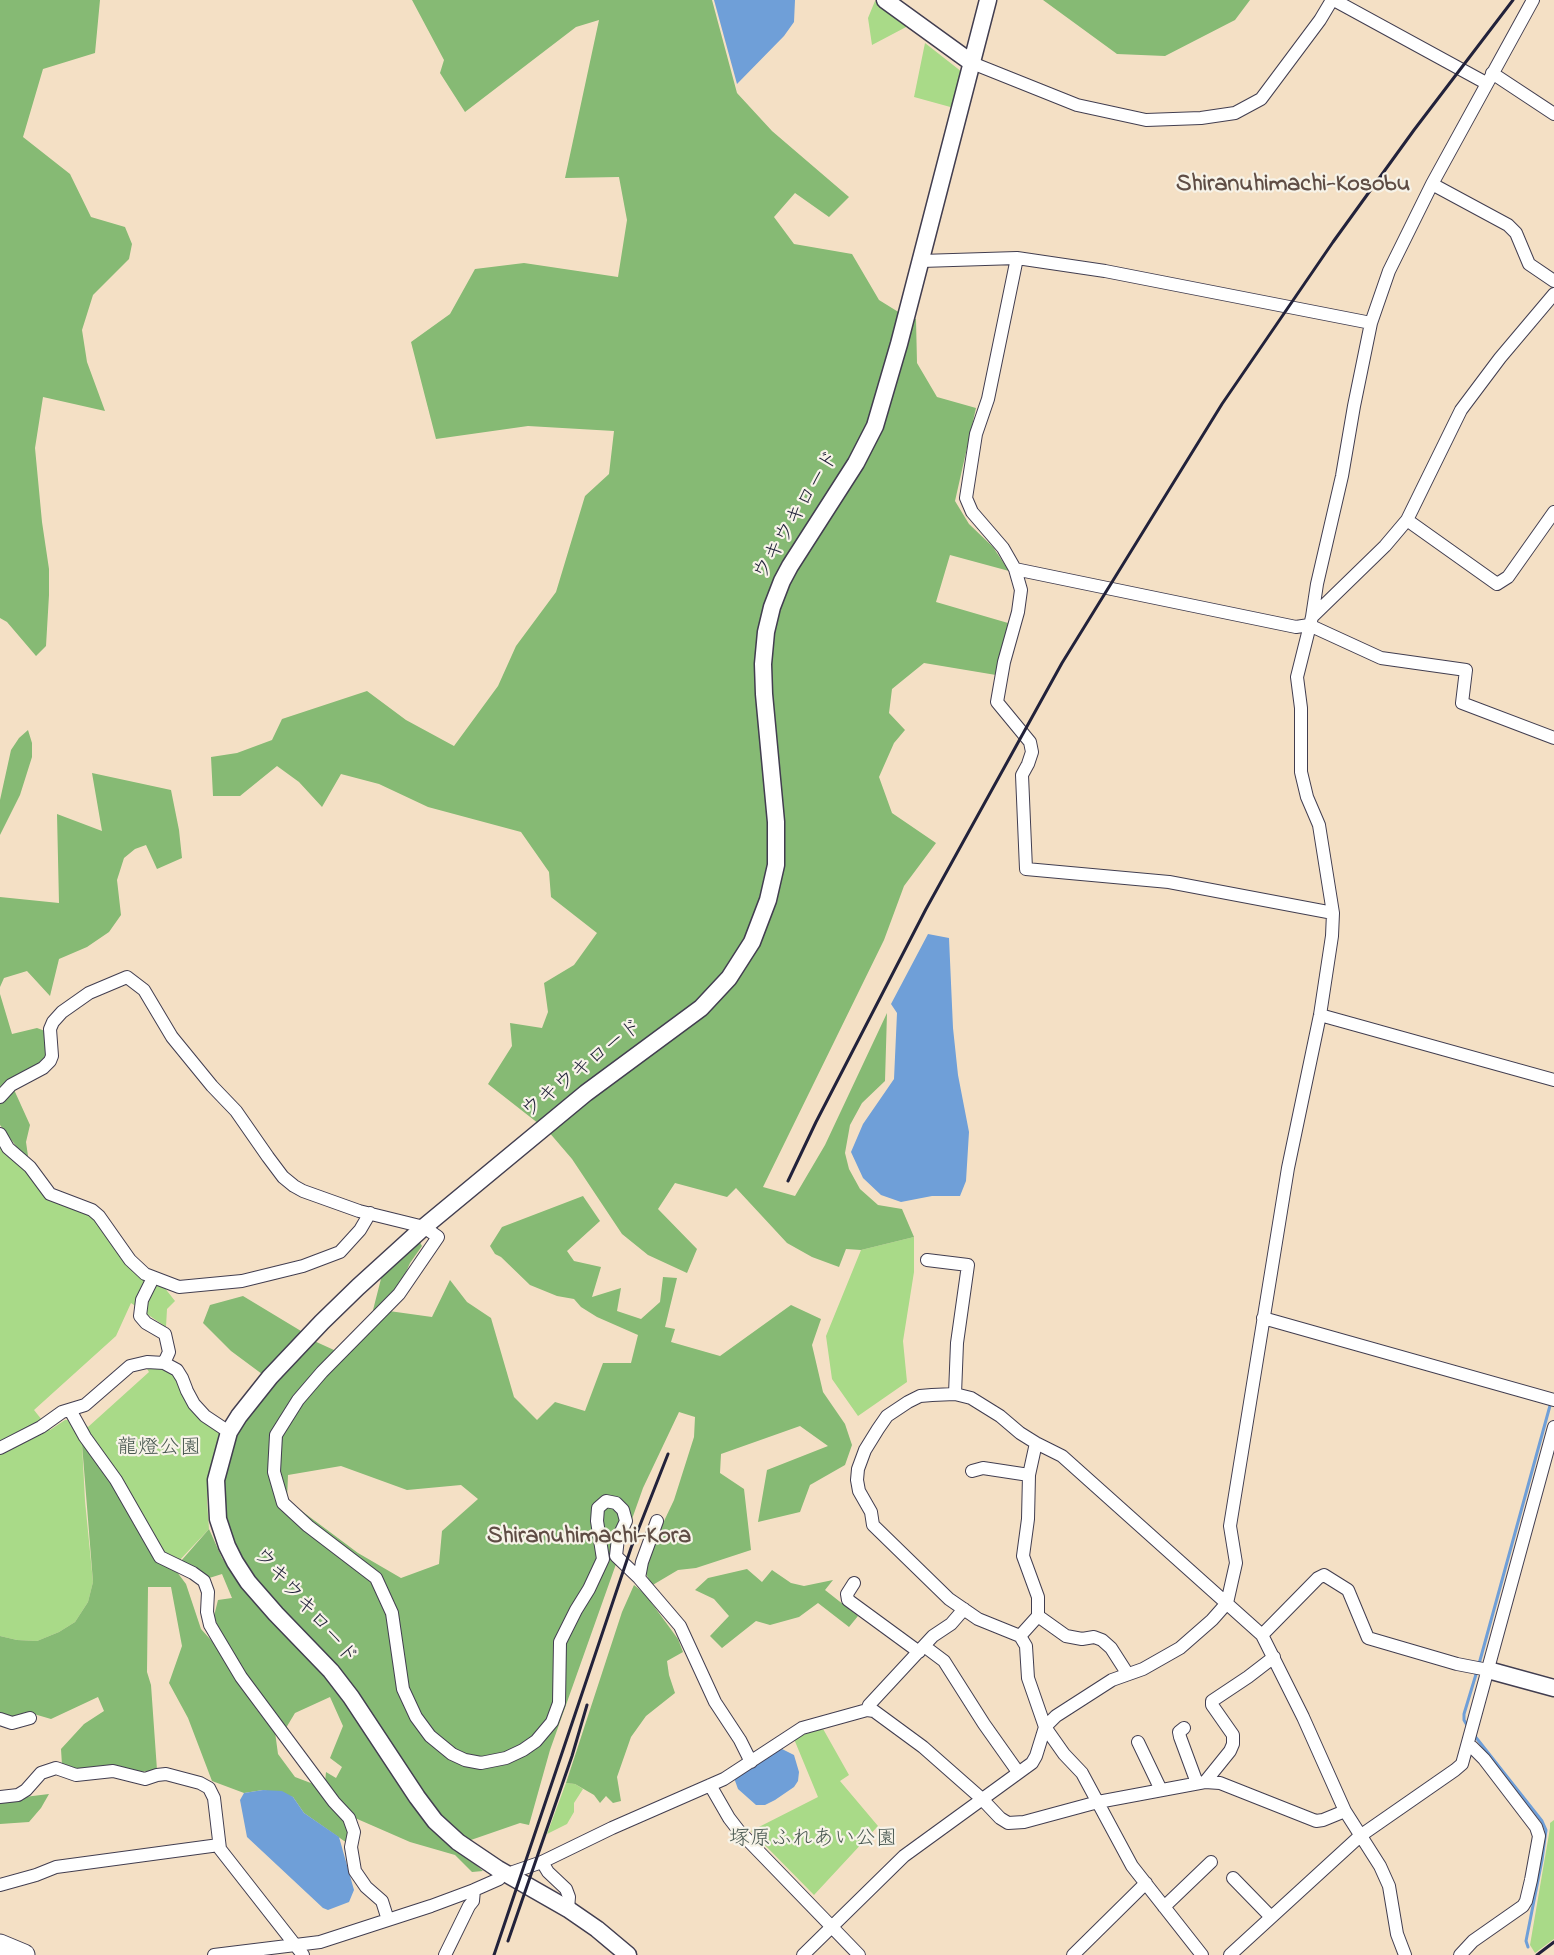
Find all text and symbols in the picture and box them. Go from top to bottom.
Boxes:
district label: Shiranuhimachi-Kosobu [1176,172,1410,200]
street label: ウキウキロード [749,447,847,585]
street label: ウキウキロード [517,1015,649,1125]
park label: 龍燈公園 [117,1437,201,1463]
district label: Shiranuhimachi-Kora [487,1524,691,1552]
street label: ウキウキロード [246,1543,362,1671]
park label: 塚原ふれあい公園 [729,1828,897,1854]

